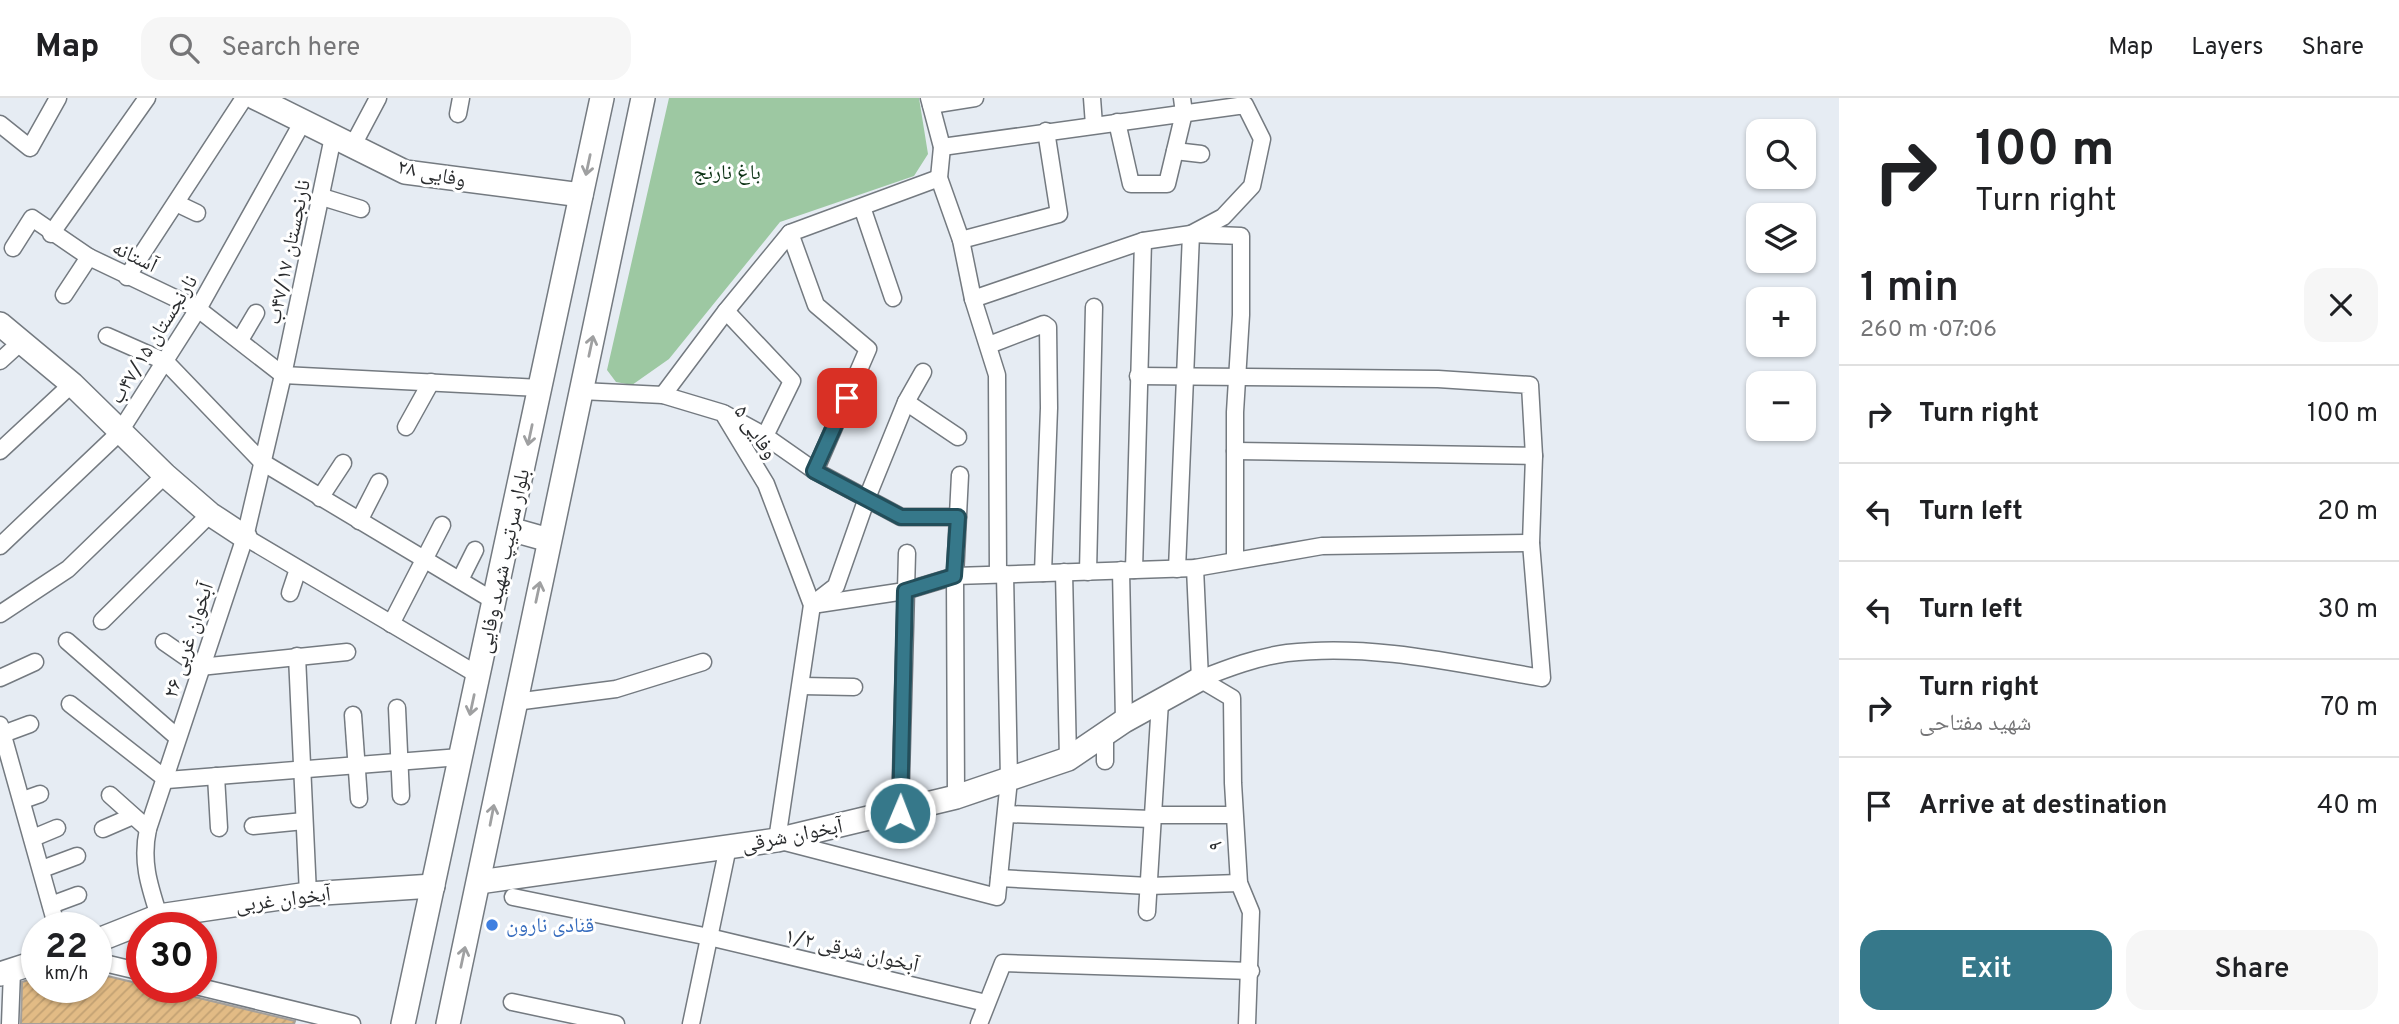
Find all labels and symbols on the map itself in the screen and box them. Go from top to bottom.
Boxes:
one-way arrow [580,153,594,176]
street label: وفایی ۲۸ [395,154,468,195]
park label: باغ نارنج [693,160,761,187]
street label: نارنجستان ۴۷/۱۷ب [261,177,318,327]
street label: آستانه [107,235,162,280]
street label: نارنجستان ۴۷/۱۵ب [104,270,205,409]
one-way arrow [584,335,598,358]
pin [817,368,877,428]
street label: وفایی ۵ [727,400,783,465]
one-way arrow [523,423,537,446]
street label: بلوار سرتیپ شهید وفایی [472,467,537,656]
street label: آبخوان غربی ۲۶ [158,579,221,702]
one-way arrow [532,581,546,604]
one-way arrow [464,693,478,716]
position arrow [863,776,937,850]
one-way arrow [486,804,500,827]
street label: آبخوان شرقی [739,813,846,859]
street label: ۹ [1203,840,1230,852]
street label: آبخوان غربی [234,881,333,920]
speed limit sign: 30 [126,912,217,1003]
place label: قنادی نارون [506,913,594,940]
marker: قنادی نارون [484,917,500,933]
street label: آبخوان شرقی ۱/۲ [782,923,922,980]
one-way arrow [456,946,470,969]

